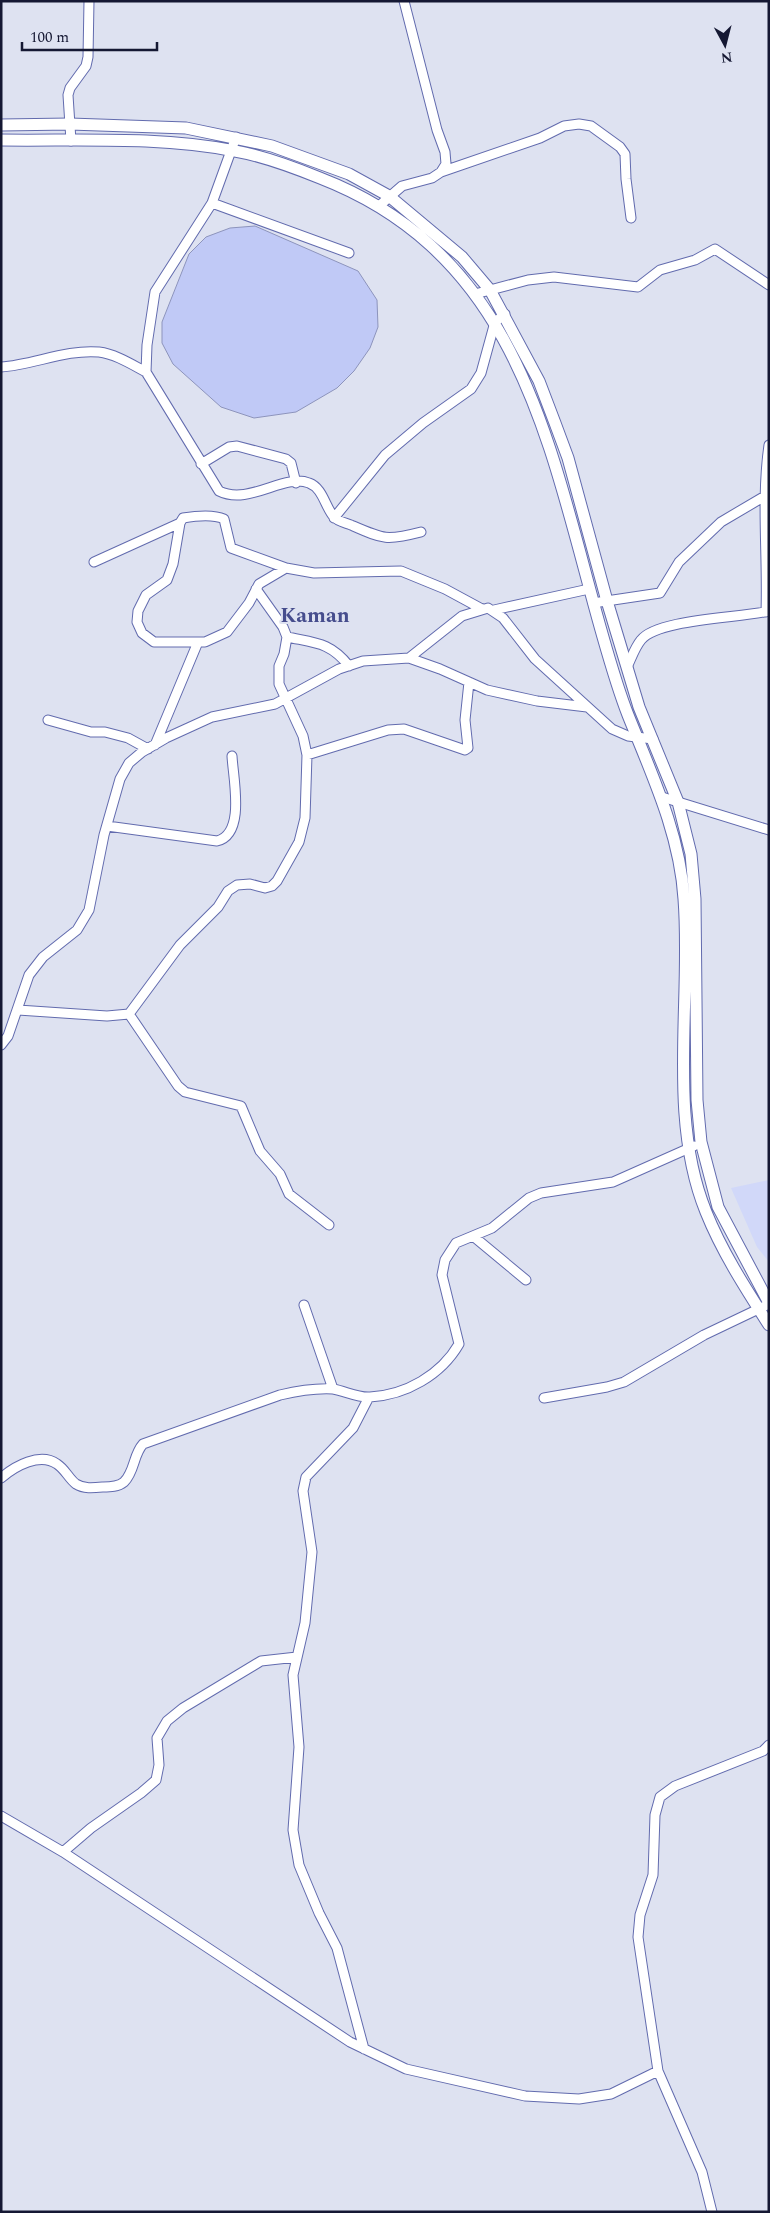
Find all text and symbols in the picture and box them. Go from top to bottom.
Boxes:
scale bar [22,20,158,52]
north arrow [700,20,750,70]
text: 100 m [30,26,69,49]
text: N [720,46,733,69]
district label: Kaman [280,600,350,632]

